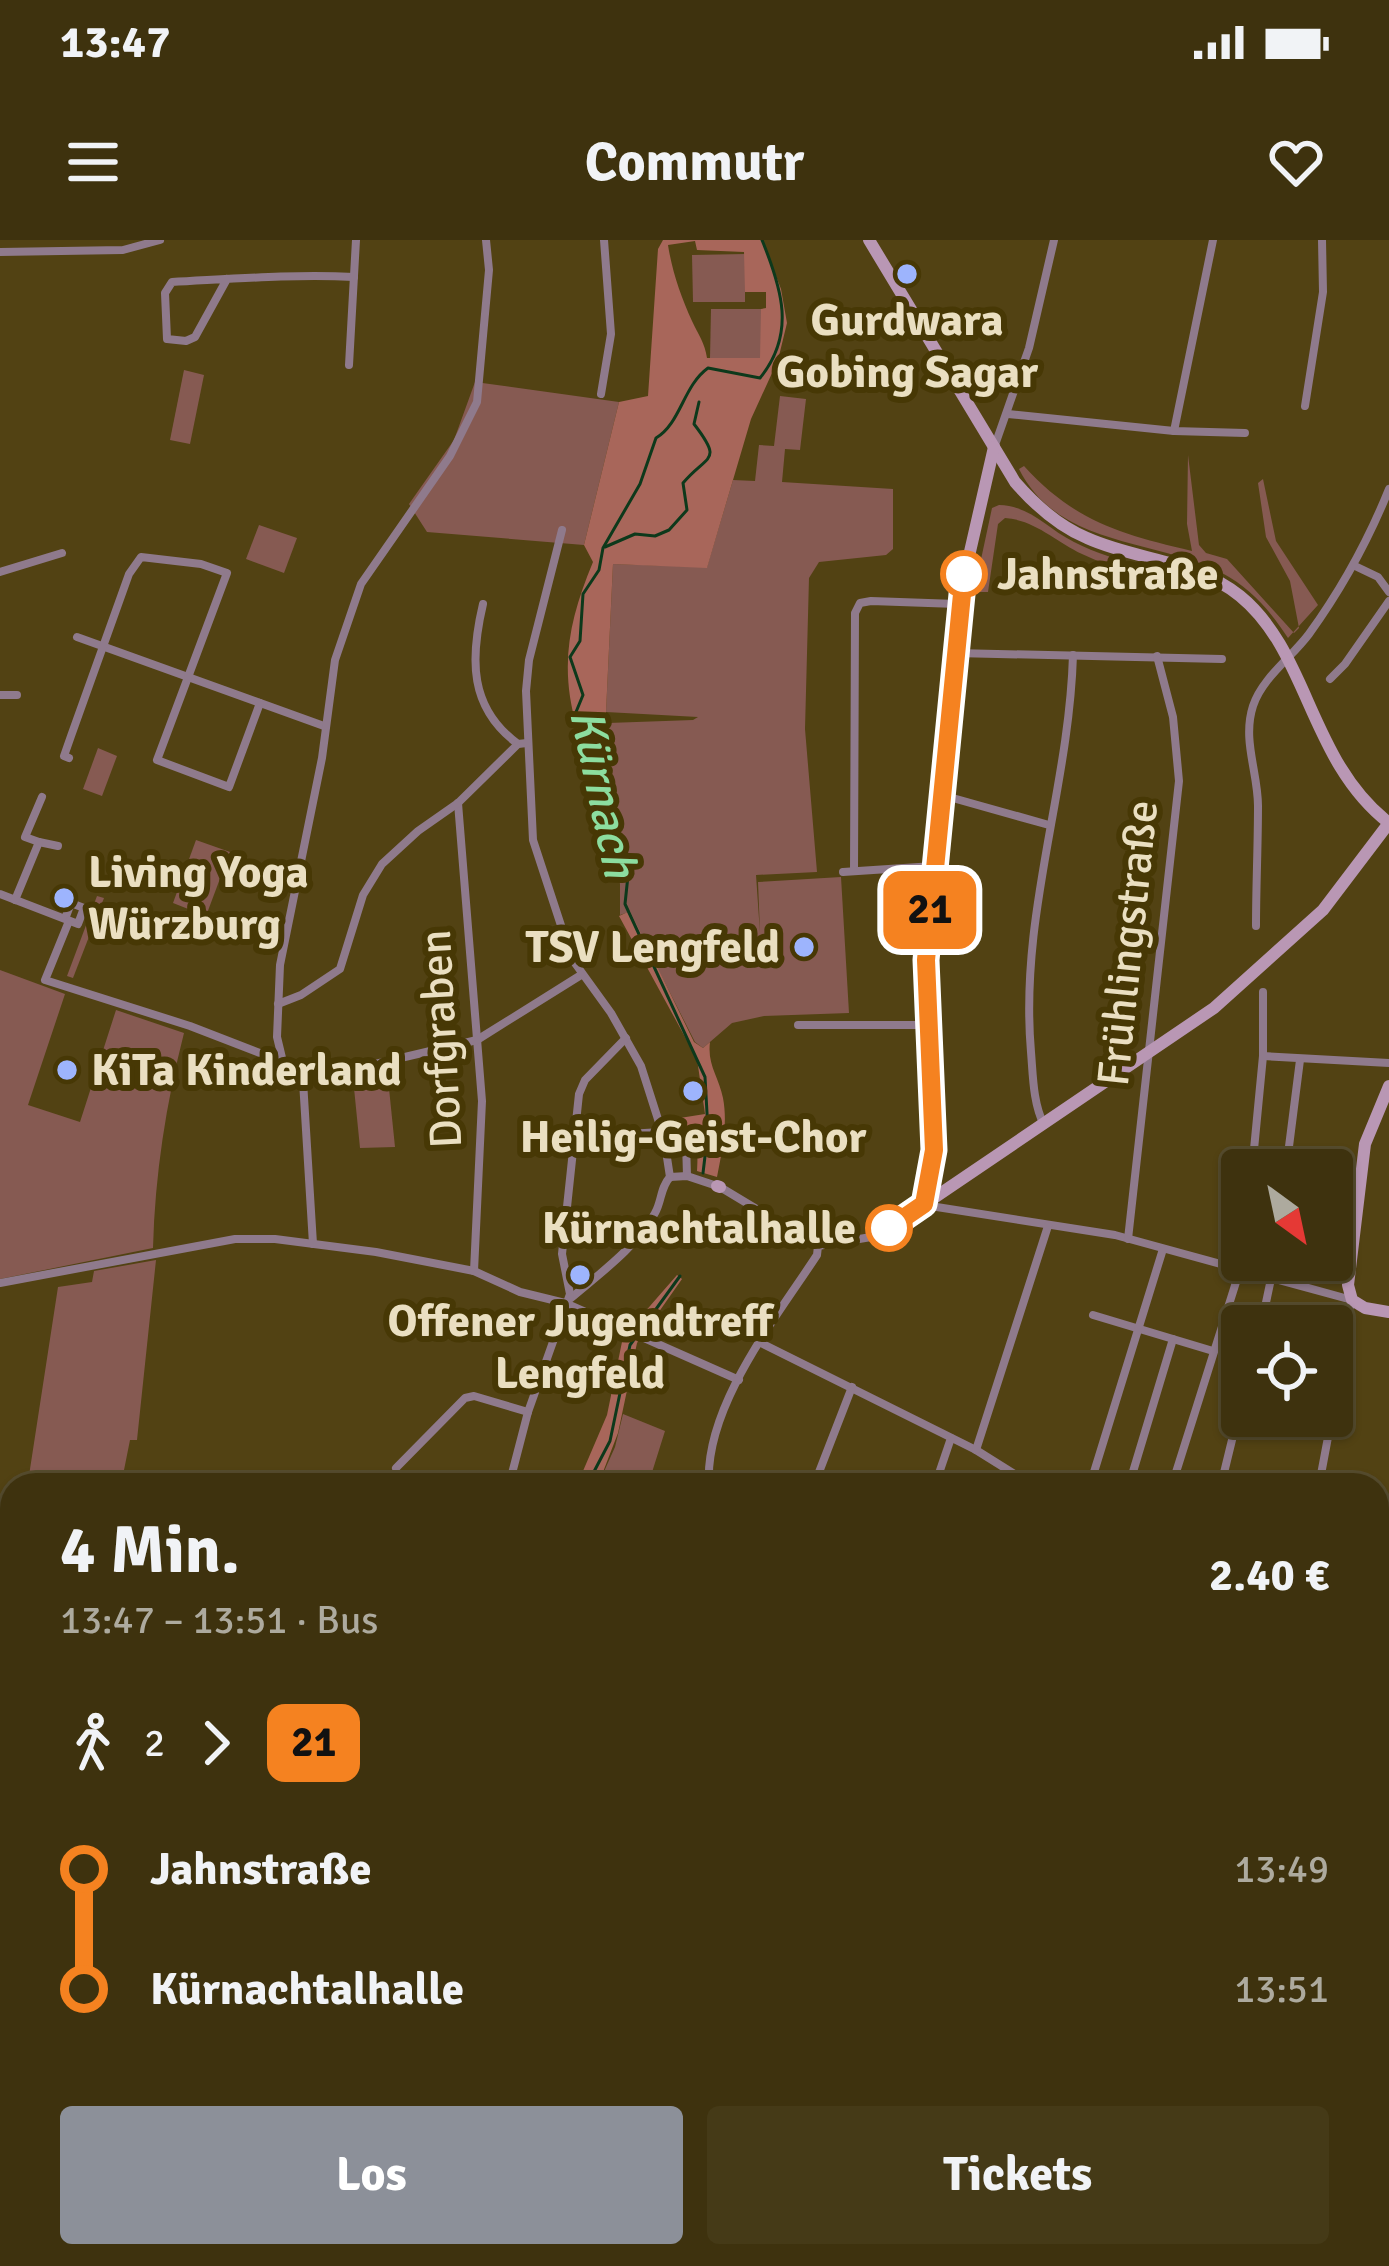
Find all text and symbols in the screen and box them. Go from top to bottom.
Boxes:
text: 13:47 [60,15,170,70]
icon: menu [60,129,126,195]
text: Commutr [585,129,804,196]
icon: heart [1263,129,1329,195]
marker: Gurdwara Gobing Sagar [894,261,920,287]
place label: Gurdwara Gobing Sagar [776,293,1038,400]
place label: Jahnstraße [997,547,1219,602]
marker: Jahnstraße [942,552,986,596]
water label: Kürnach [556,703,650,884]
street label: Frühlingstraße [1086,797,1170,1089]
place label: Living Yoga Würzburg [88,845,309,952]
line badge: 21 [876,871,984,949]
text: 21 [907,884,953,935]
marker: Living Yoga Würzburg [51,885,77,911]
place label: TSV Lengfeld [526,920,780,975]
street label: Dorfgraben [408,928,474,1150]
marker: TSV Lengfeld [791,934,817,960]
place label: KiTa Kinderland [91,1043,402,1098]
marker: KiTa Kinderland [54,1057,80,1083]
marker: Heilig-Geist-Chor [680,1078,706,1104]
place label: Heilig-Geist-Chor [520,1110,866,1165]
north arrow [1221,1149,1353,1281]
map controls [1221,1149,1353,1437]
place label: Kürnachtalhalle [542,1201,856,1256]
marker: Kürnachtalhalle [867,1206,911,1250]
marker: Offener Jugendtreff Lengfeld [567,1262,593,1288]
place label: Offener Jugendtreff Lengfeld [388,1294,774,1401]
button: locate [1221,1305,1353,1437]
text: 4 Min. [60,1510,240,1591]
text: 2.40 € [1209,1548,1329,1603]
text: 13:47 – 13:51 · Bus [60,1596,378,1644]
icon: walk [60,1710,126,1776]
icon: forward [183,1710,249,1776]
text: 21 [291,1717,336,1768]
text: 2 [144,1719,165,1767]
text: Jahnstraße [150,1842,372,1897]
text: 13:49 [1234,1845,1329,1893]
text: Kürnachtalhalle [150,1962,464,2017]
text: 13:51 [1234,1965,1329,2013]
button: Los [60,2106,683,2244]
button: Tickets [707,2106,1329,2244]

